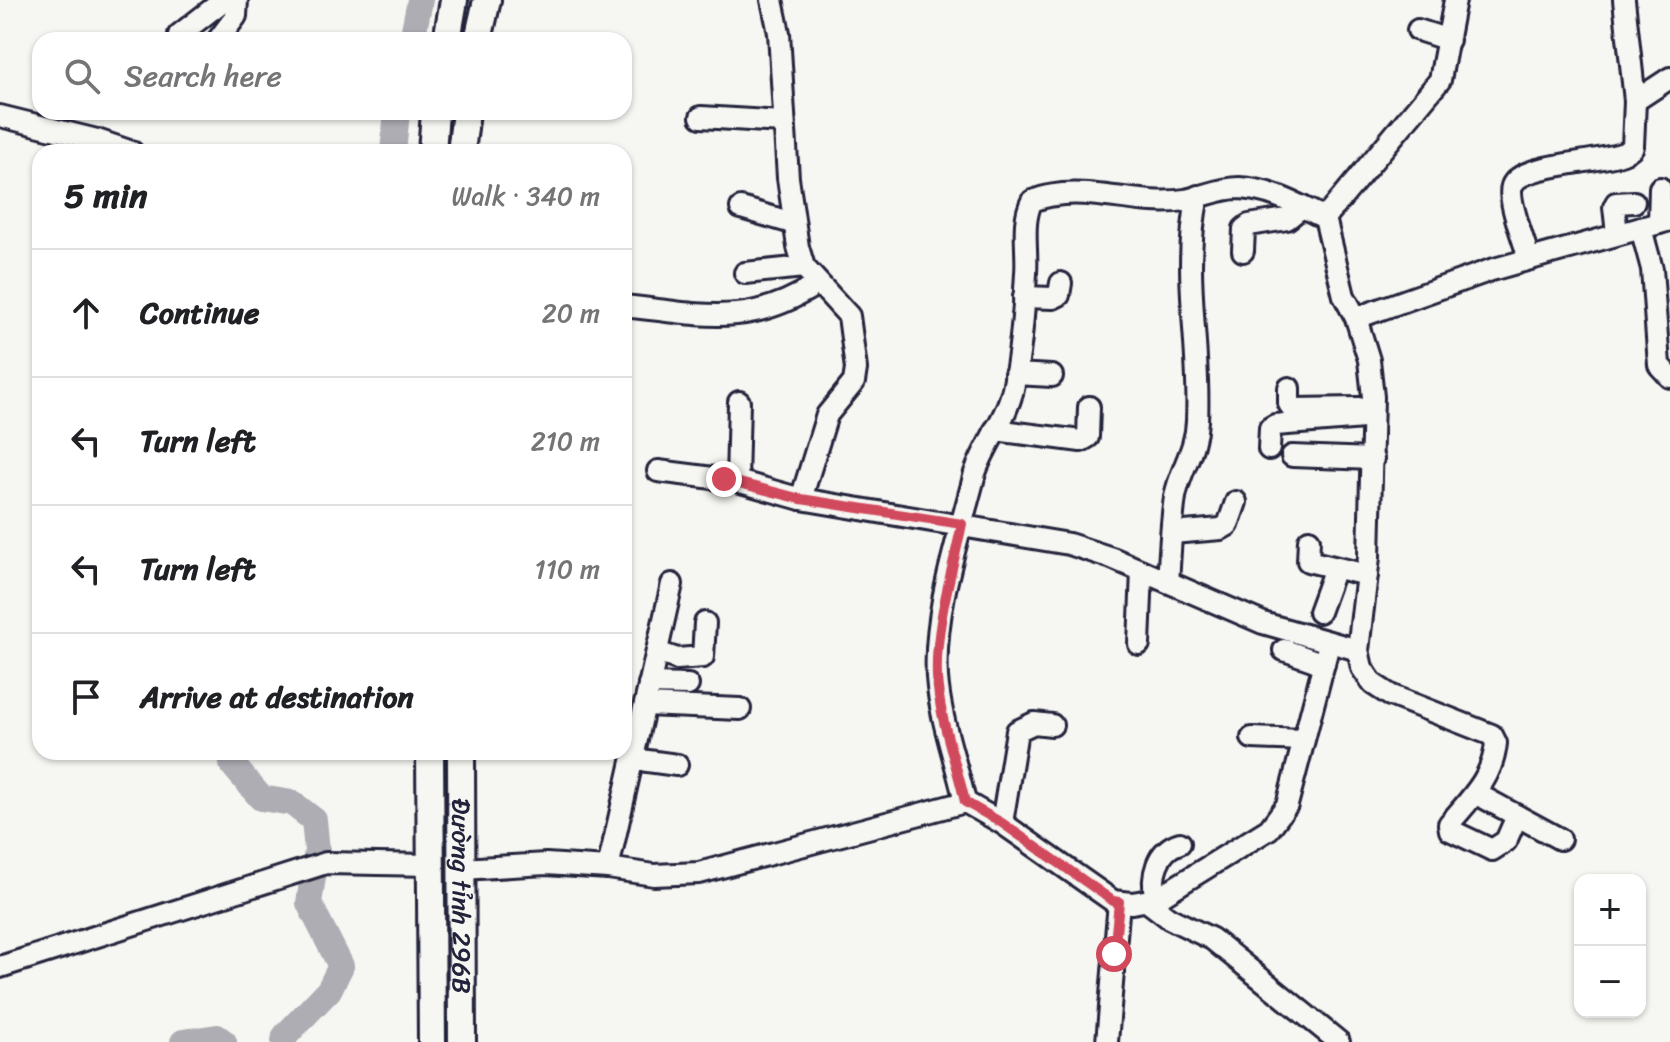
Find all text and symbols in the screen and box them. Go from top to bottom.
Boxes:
search box [32,32,632,120]
text: Search here [124,49,282,103]
icon: search [60,54,104,98]
text: 5 min [64,166,147,226]
text: Walk · 340 m [452,173,600,219]
text: Continue [140,286,259,340]
text: 20 m [542,290,600,336]
icon: ahead [64,291,108,335]
text: Turn left [140,414,256,468]
text: 210 m [531,418,600,464]
icon: left [64,419,108,463]
route end [706,461,742,497]
text: Turn left [140,542,256,596]
text: 110 m [535,546,600,592]
icon: left [64,547,108,591]
text: Arrive at destination [140,670,414,724]
icon: arrive [64,675,108,719]
street label: Đường tỉnh 296B [438,798,485,994]
map controls [1574,874,1646,1018]
button: + [1574,874,1646,946]
route start [1096,936,1132,972]
button: − [1574,946,1646,1018]

